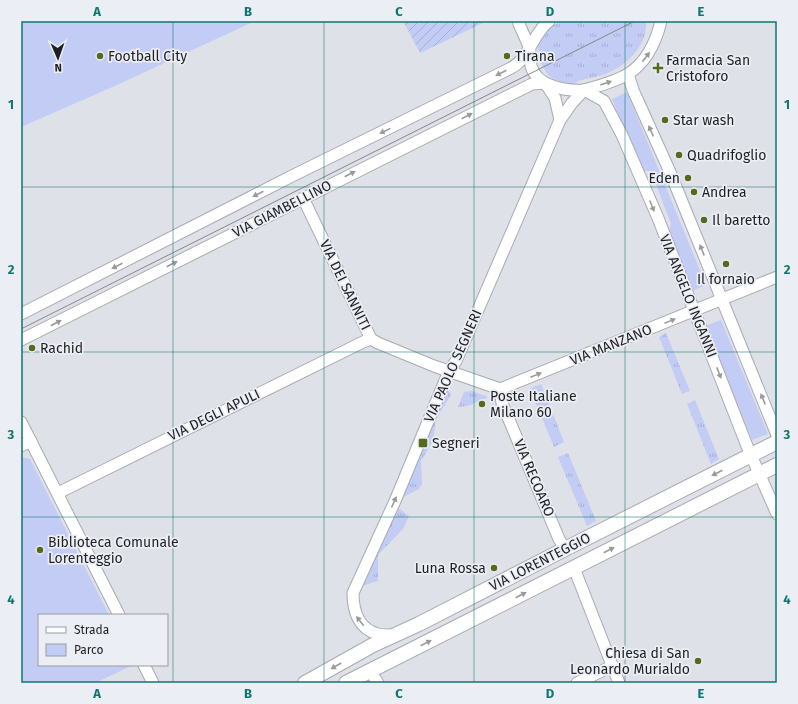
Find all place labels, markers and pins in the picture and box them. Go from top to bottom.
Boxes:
place label: Football City [108,48,187,65]
place label: Tirana [515,48,555,65]
marker: Football City [95,51,105,61]
marker: Tirana [502,51,512,61]
place label: Farmacia San Cristoforo [666,52,750,85]
marker: Farmacia San Cristoforo [653,63,663,73]
place label: Star wash [673,112,734,129]
marker: Star wash [660,115,670,125]
place label: Quadrifoglio [687,147,766,164]
marker: Quadrifoglio [674,150,684,160]
place label: Eden [649,170,680,187]
marker: Eden [683,173,693,183]
place label: Andrea [702,184,747,201]
marker: Andrea [689,187,699,197]
place label: Il baretto [712,212,770,229]
marker: Il baretto [699,215,709,225]
marker: Il fornaio [721,259,731,269]
place label: Il fornaio [697,271,755,288]
place label: Rachid [40,340,83,357]
marker: Rachid [27,343,37,353]
place label: Poste Italiane Milano 60 [490,388,577,421]
marker: Poste Italiane Milano 60 [477,399,487,409]
place label: Segneri [432,435,480,452]
marker: Segneri [417,437,429,449]
place label: Biblioteca Comunale Lorenteggio [48,534,179,567]
marker: Biblioteca Comunale Lorenteggio [35,545,45,555]
place label: Luna Rossa [415,560,486,577]
marker: Luna Rossa [489,563,499,573]
place label: Chiesa di San Leonardo Murialdo [570,645,690,678]
marker: Chiesa di San Leonardo Murialdo [693,656,703,666]

